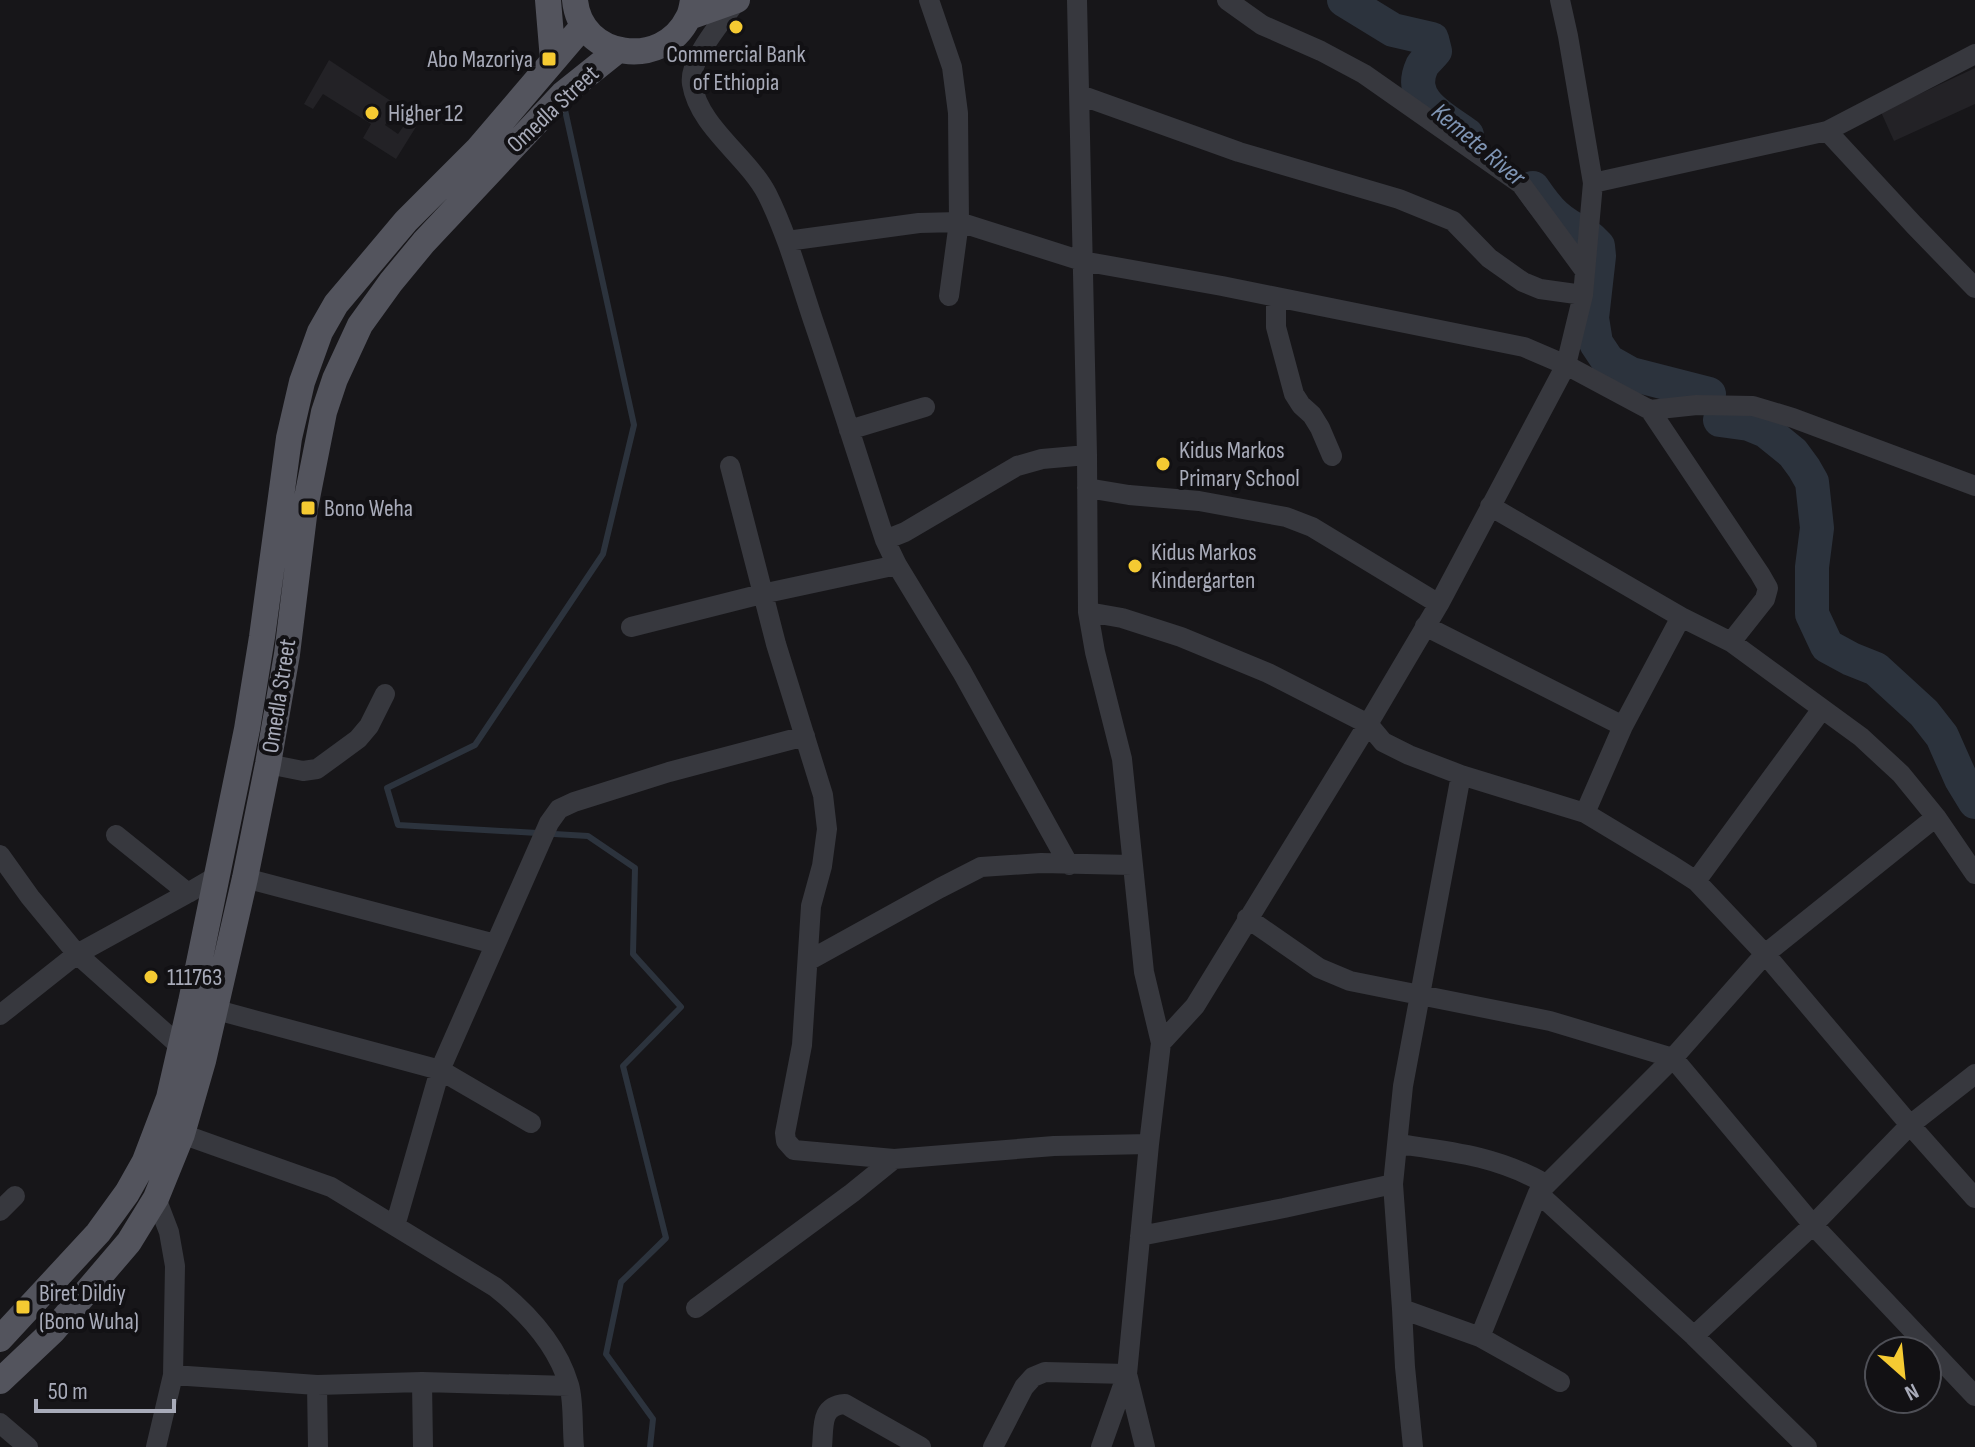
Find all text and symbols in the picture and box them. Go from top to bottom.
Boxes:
marker: Commercial Bank of Ethiopia [727,18,745,36]
place label: Commercial Bank of Ethiopia [666,40,806,97]
place label: Abo Mazoriya [426,45,533,74]
marker: Abo Mazoriya [540,50,558,68]
street label: Omedla Street [501,59,605,159]
water label: Kemete River [1425,97,1533,194]
place label: Higher 12 [388,99,463,128]
marker: Higher 12 [363,104,381,122]
place label: Kidus Markos Primary School [1179,436,1300,493]
marker: Kidus Markos Primary School [1154,455,1172,473]
place label: Bono Weha [324,494,413,523]
marker: Bono Weha [299,499,317,517]
place label: Kidus Markos Kindergarten [1151,538,1257,595]
marker: Kidus Markos Kindergarten [1126,557,1144,575]
street label: Omedla Street [256,637,302,755]
place label: 111763 [167,963,222,992]
marker: 111763 [142,968,160,986]
place label: Biret Dildiy (Bono Wuha) [39,1279,139,1336]
marker: Biret Dildiy (Bono Wuha) [14,1298,32,1316]
north arrow [1863,1335,1943,1415]
scale bar [36,1363,174,1413]
text: 50 m [48,1377,88,1406]
text: N [1900,1377,1923,1406]

